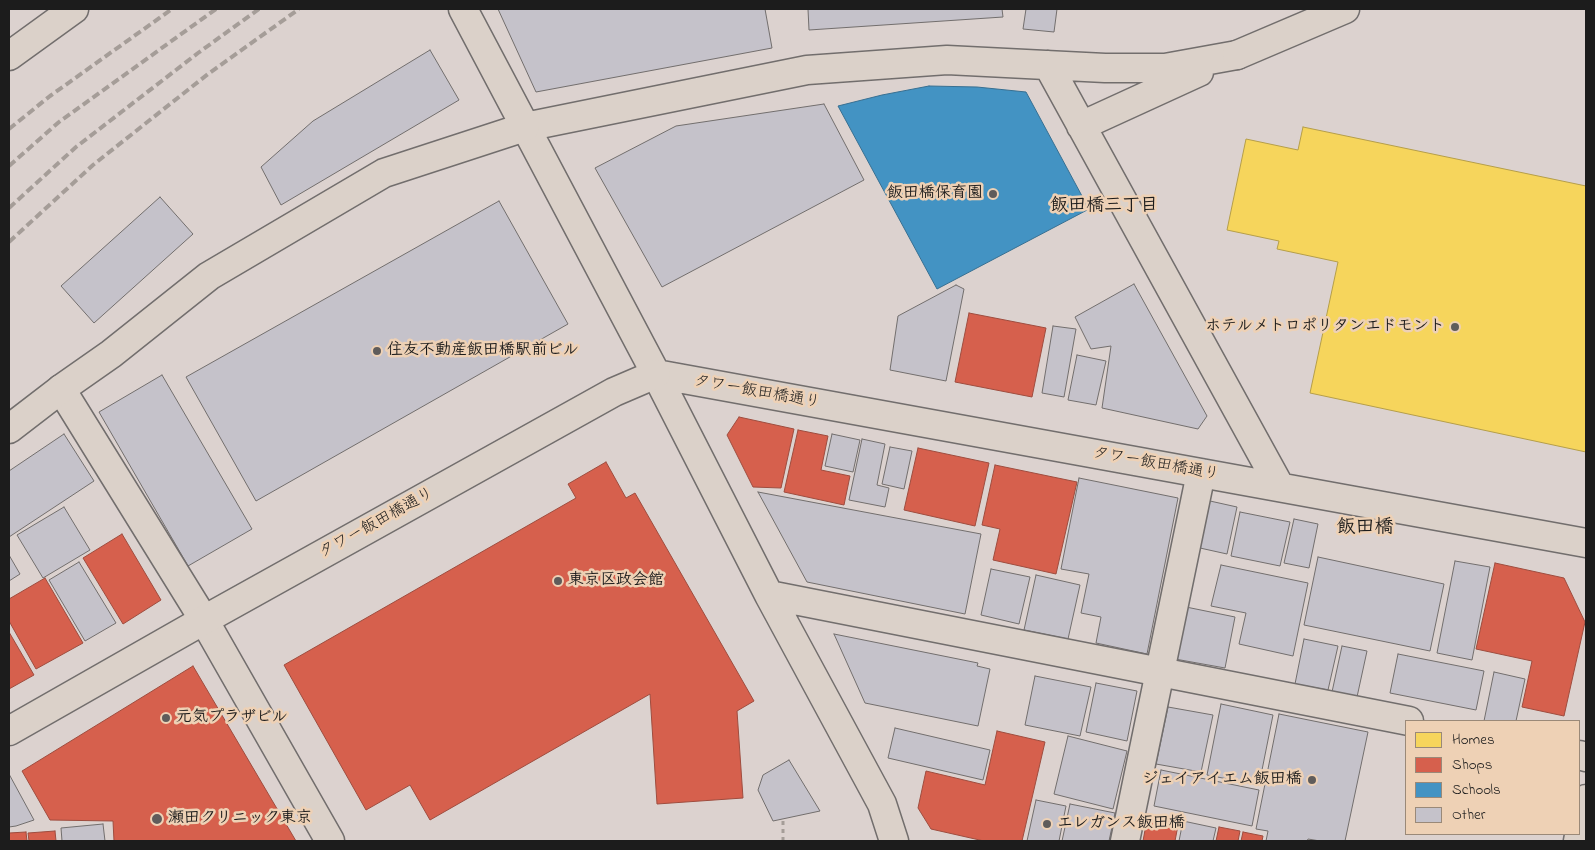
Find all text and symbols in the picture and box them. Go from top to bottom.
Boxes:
place label: 飯田橋保育園 [887,184,983,204]
marker: 飯田橋保育園 [987,188,999,200]
district label: 飯田橋三丁目 [1050,196,1158,218]
place label: ホテルメトロポリタンエドモント [1205,317,1445,337]
marker: ホテルメトロポリタンエドモント [1449,321,1461,333]
place label: 住友不動産飯田橋駅前ビル [387,341,579,361]
marker: 住友不動産飯田橋駅前ビル [371,345,383,357]
street label: タワー飯田橋通り [692,372,822,414]
street label: タワー飯田橋通り [1091,444,1221,486]
street label: タワー飯田橋通り [316,485,438,563]
district label: 飯田橋 [1337,518,1393,540]
place label: 東京区政会館 [568,571,664,591]
marker: 東京区政会館 [552,575,564,587]
place label: 元気プラザビル [176,708,288,728]
marker: 元気プラザビル [160,712,172,724]
legend [1405,720,1580,835]
text: Homes [1452,729,1495,751]
text: Shops [1452,754,1492,776]
place label: ジェイアイエム飯田橋 [1142,770,1302,790]
marker: ジェイアイエム飯田橋 [1306,774,1318,786]
text: Schools [1452,779,1501,801]
text: Other [1452,804,1485,826]
place label: 瀬田クリニック東京 [168,809,312,829]
marker: 瀬田クリニック東京 [150,812,164,826]
place label: エレガンス飯田橋 [1057,814,1185,834]
marker: エレガンス飯田橋 [1041,818,1053,830]

